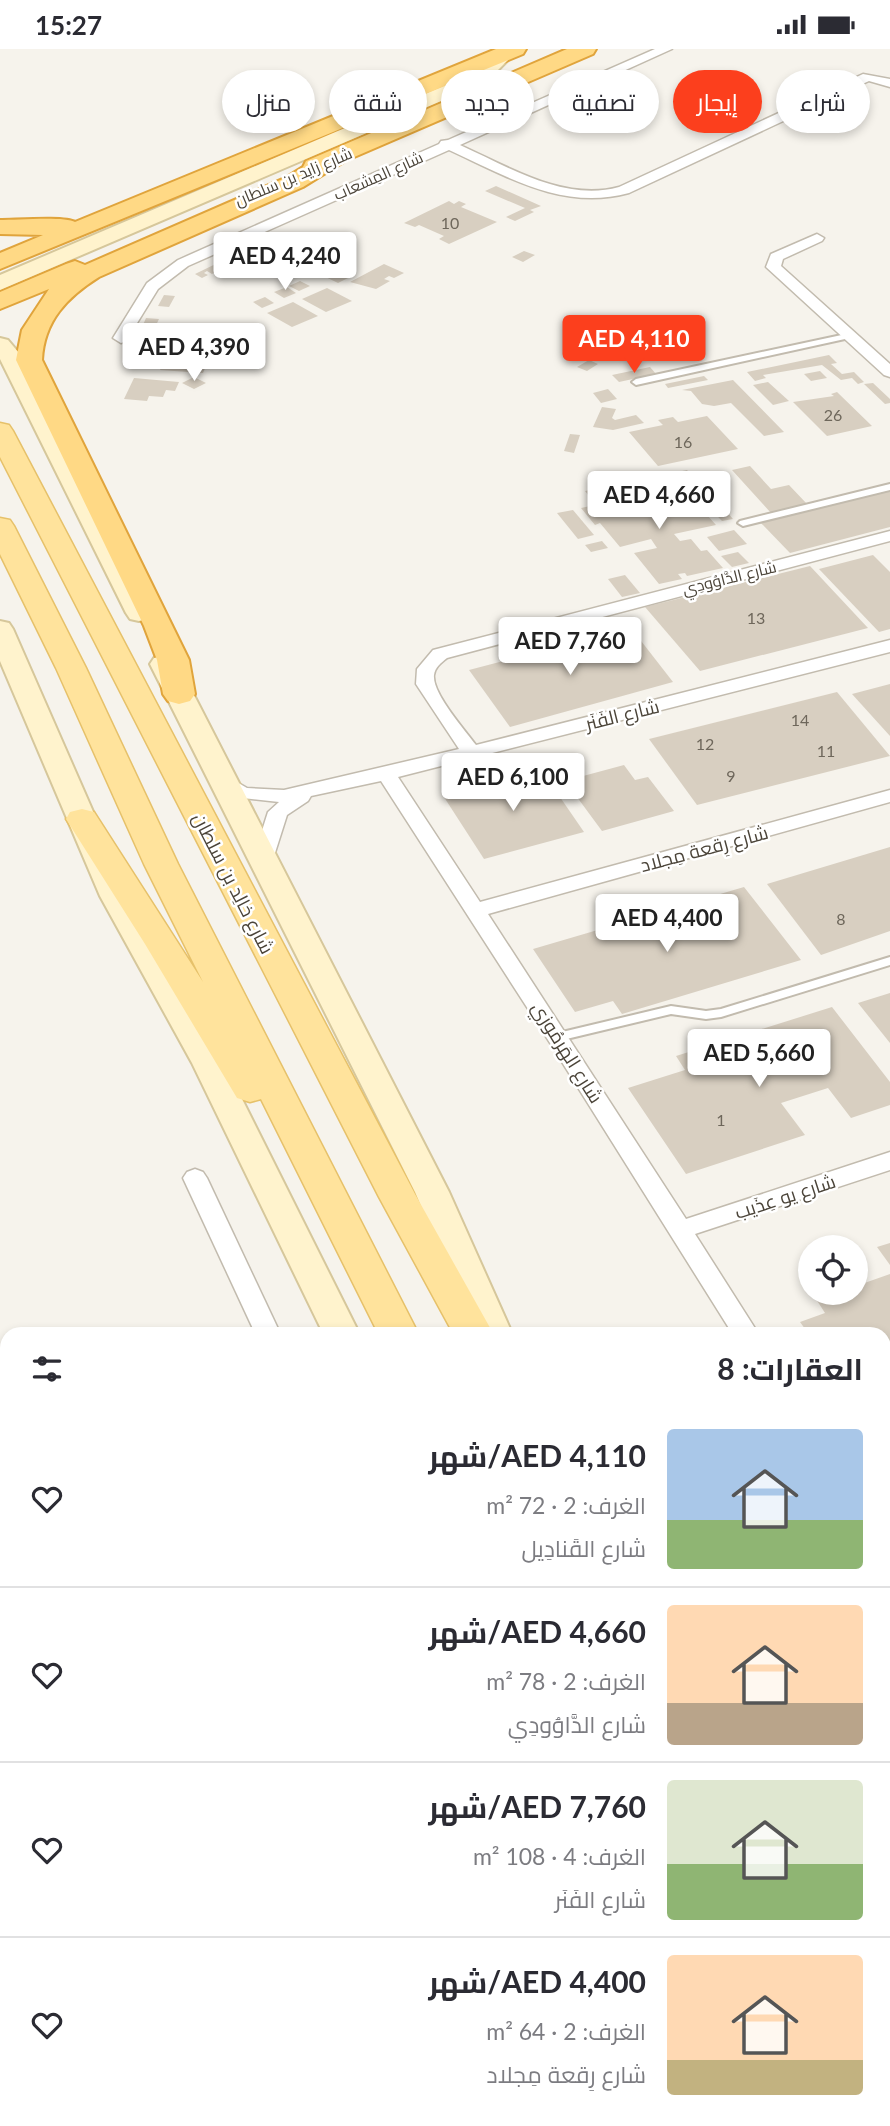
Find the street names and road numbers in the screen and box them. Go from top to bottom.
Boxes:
street label: شارع زايد بن سلطان [231,143,356,212]
street label: شارع المِشعاب [330,147,427,206]
street label: شارع الدَّاوُودِي [680,556,779,603]
street label: شارع الفَنَر [582,694,662,737]
street label: شارع خالِد بن سلطان [186,809,280,959]
street label: شارع رِقعة مِجلاد [637,820,771,879]
street label: شارع الهَرمُوزي [524,997,608,1109]
street label: شارع يو عِذَيب [732,1169,839,1226]

